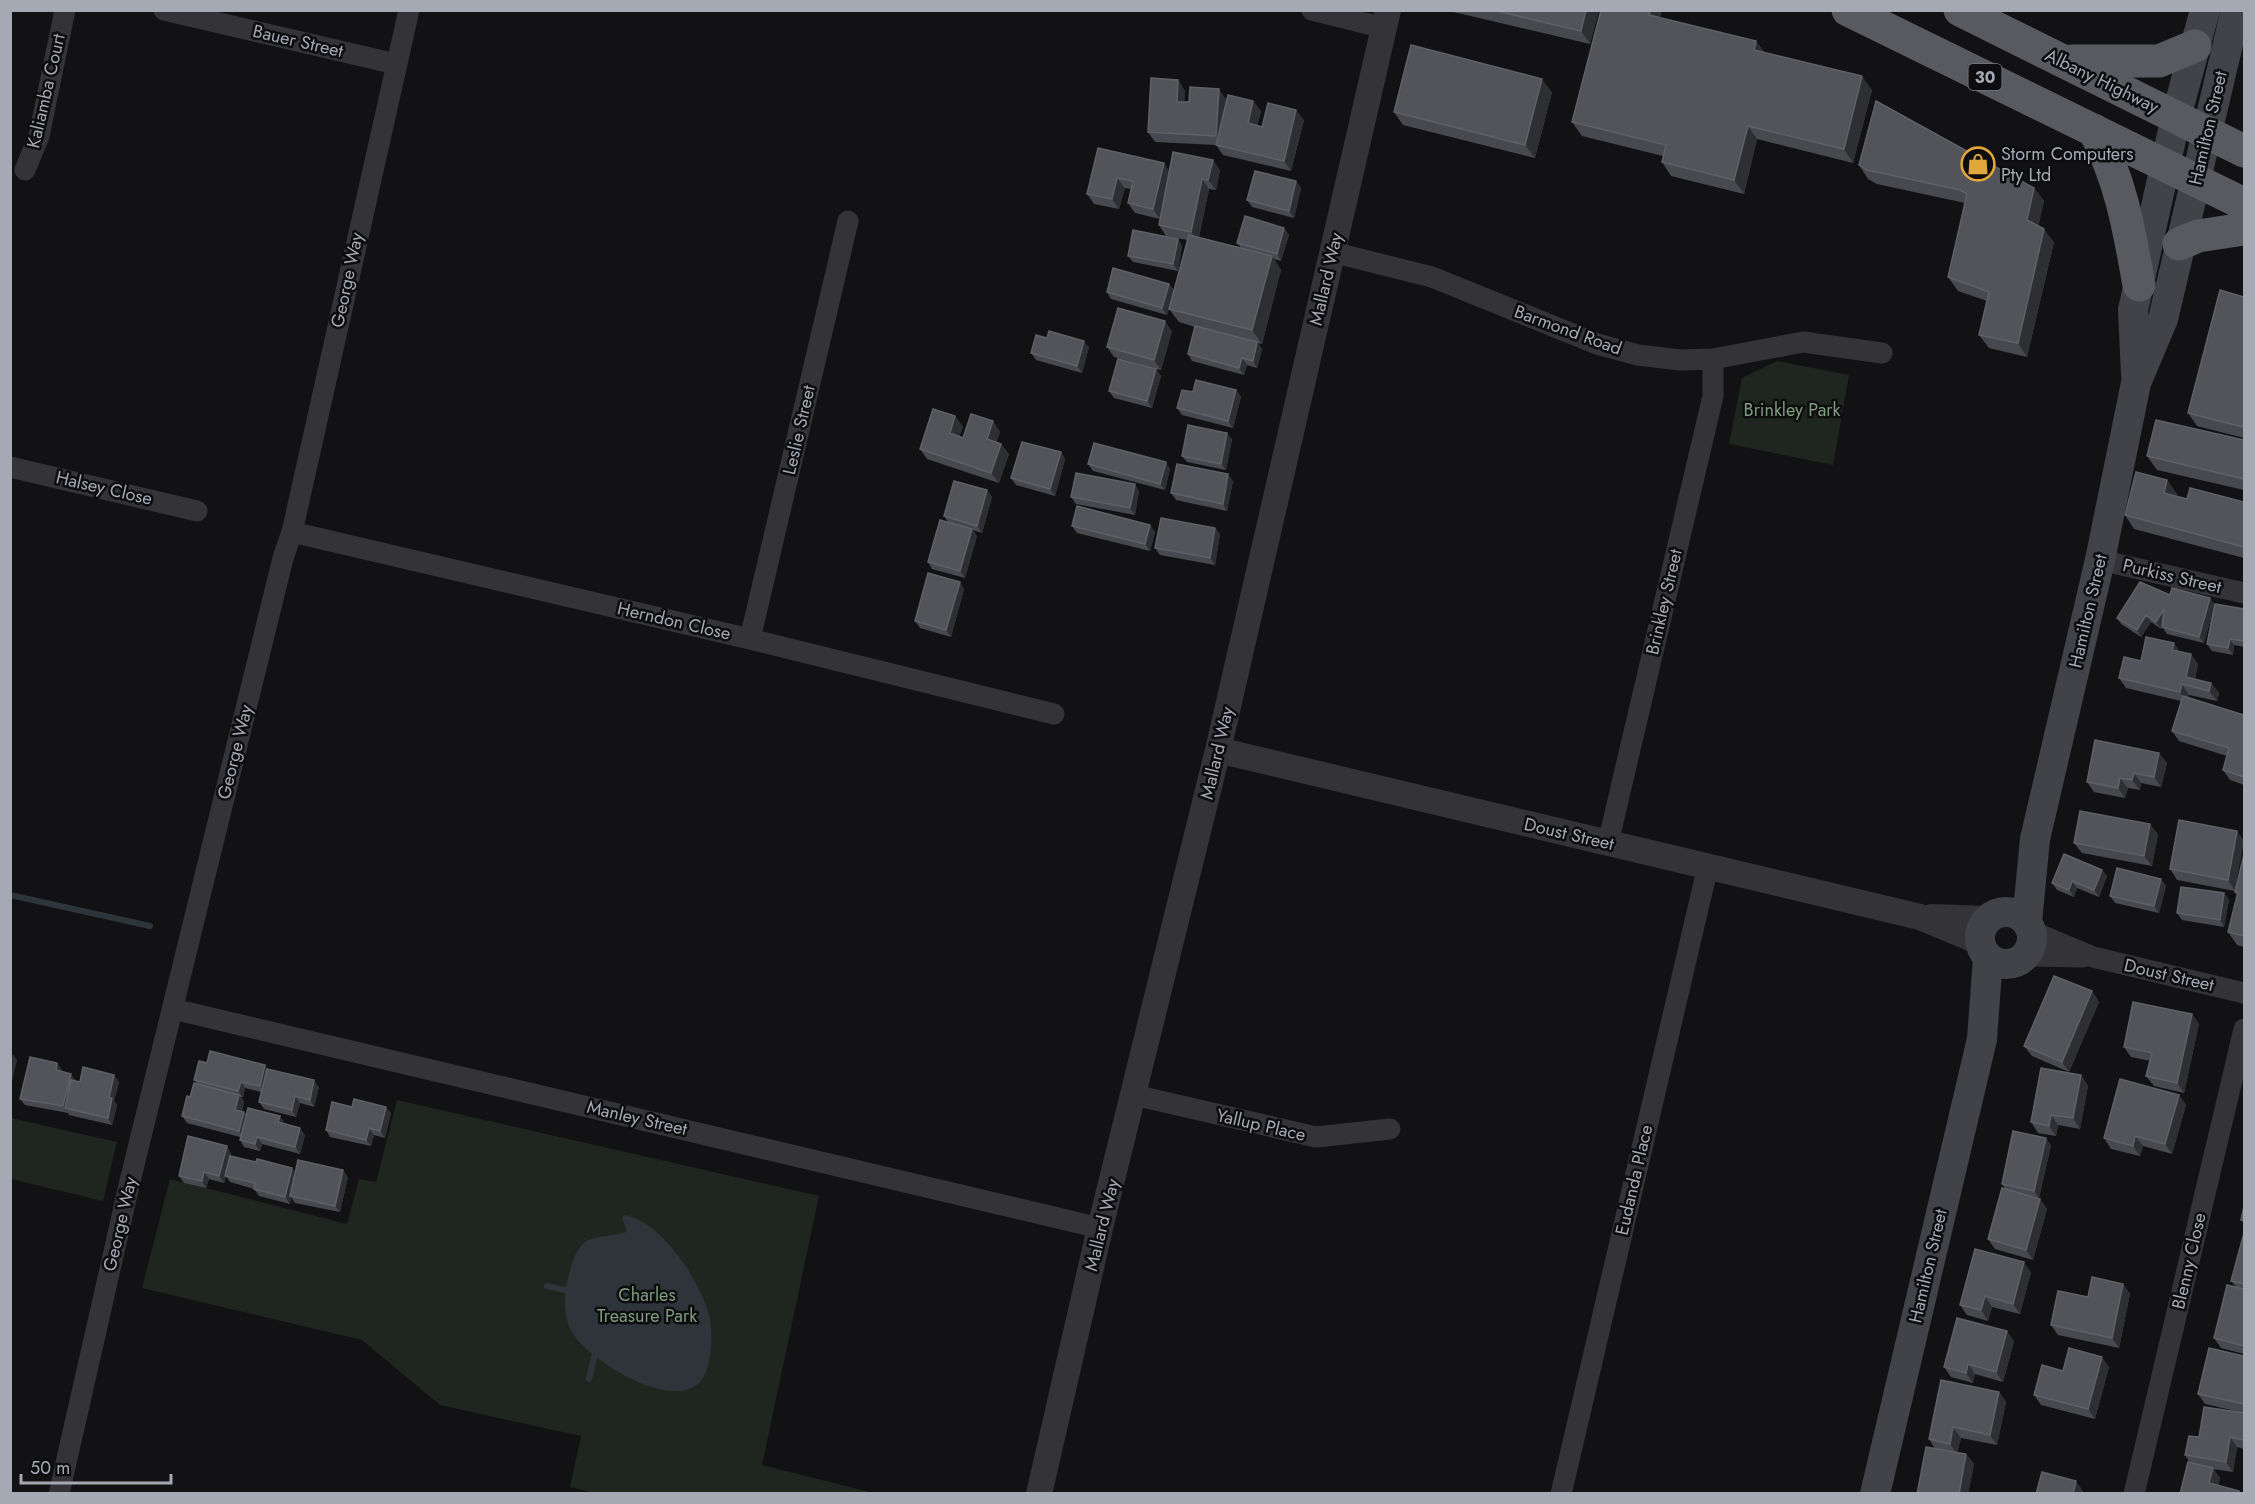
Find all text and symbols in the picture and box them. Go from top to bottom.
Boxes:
street label: Bauer Street [250,18,346,64]
street label: Kaliamba Court [20,31,72,151]
street label: Albany Highway [2041,42,2163,120]
road number: 30 [1968,64,2002,90]
street label: Hamilton Street [2182,68,2234,188]
place label: Storm Computers Pty Ltd [2001,141,2134,188]
shop icon: Storm Computers Pty Ltd [1960,146,1996,182]
street label: George Way [324,230,370,330]
street label: Mallard Way [1303,230,1349,328]
street label: Barmond Road [1511,299,1625,361]
street label: Leslie Street [776,382,822,477]
park label: Brinkley Park [1744,397,1840,423]
street label: Halsey Close [53,464,155,512]
street label: Brinkley Street [1639,546,1689,657]
street label: Hamilton Street [2062,551,2114,671]
street label: Purkiss Street [2120,552,2225,600]
street label: Herndon Close [615,595,733,647]
street label: George Way [211,702,259,802]
street label: Mallard Way [1194,704,1240,802]
street label: Doust Street [1522,811,1617,857]
street label: Doust Street [2122,952,2217,998]
street label: Manley Street [584,1094,690,1142]
street label: Yallup Place [1214,1102,1308,1148]
street label: Eudanda Place [1609,1122,1659,1238]
street label: George Way [96,1174,144,1274]
street label: Mallard Way [1078,1176,1126,1274]
street label: Hamilton Street [1902,1206,1954,1326]
street label: Blenny Close [2165,1210,2213,1312]
park label: Charles Treasure Park [597,1282,697,1329]
scale bar [21,1447,171,1485]
text: 50 m [30,1455,70,1481]

